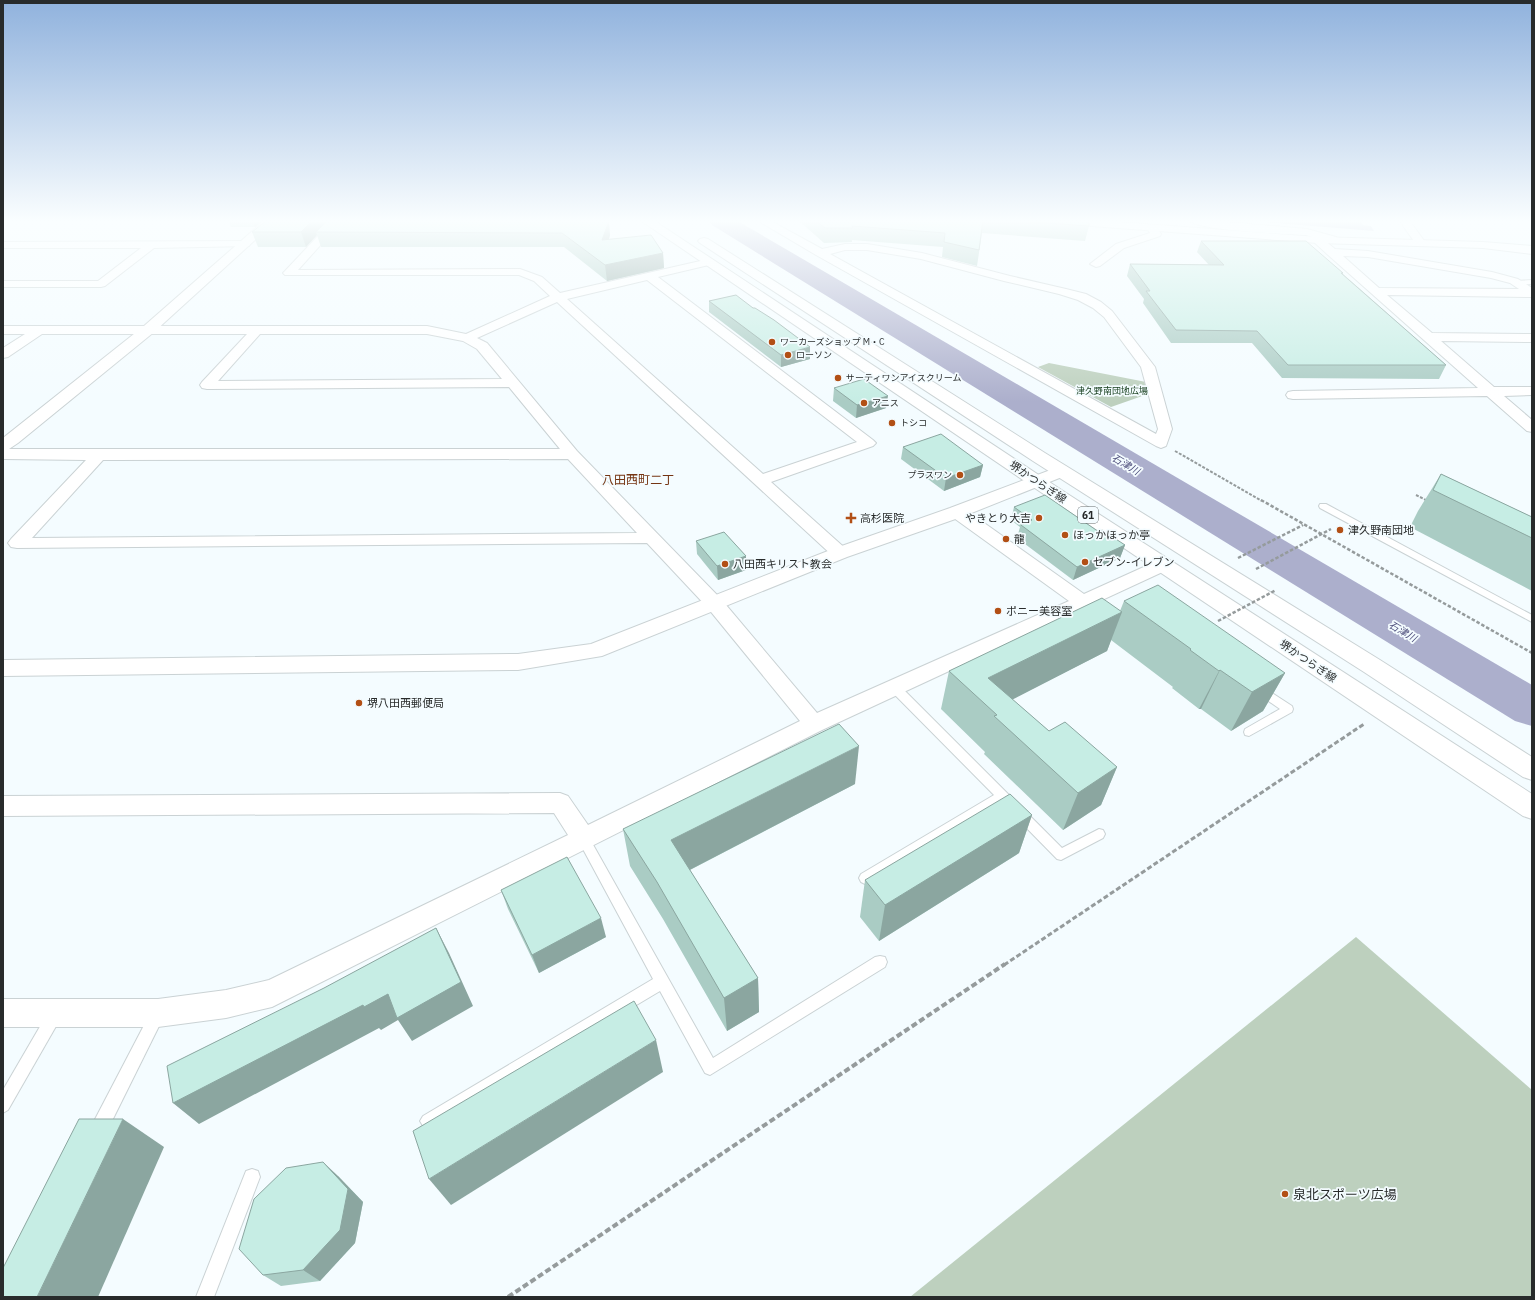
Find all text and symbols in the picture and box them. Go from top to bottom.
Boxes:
place label: ワーカーズショップ M・C [780,336,885,347]
marker: ワーカーズショップ M・C [767,337,777,347]
place label: ローソン [796,349,832,360]
marker: ローソン [783,350,793,360]
place label: サーティワンアイスクリーム [846,372,961,383]
marker: サーティワンアイスクリーム [833,373,843,383]
park label: 津久野南団地広場 [1076,385,1148,396]
place label: アニス [872,397,899,408]
marker: アニス [859,398,869,408]
place label: トシコ [900,417,927,428]
marker: トシコ [887,418,897,428]
water label: 石津川 [1110,451,1143,478]
street label: 堺かつらぎ線 [1007,458,1069,506]
place label: プラスワン [907,469,952,480]
marker: プラスワン [955,470,965,480]
district label: 八田西町二丁 [602,472,674,487]
road number: 61 [1078,507,1098,523]
place label: 高杉医院 [860,511,904,525]
place label: やきとり大吉 [965,511,1031,525]
marker: 高杉医院 [845,512,857,524]
marker: やきとり大吉 [1034,513,1044,523]
place label: 津久野南団地 [1348,523,1414,537]
marker: 津久野南団地 [1335,525,1345,535]
place label: ほっかほっか亭 [1073,528,1150,542]
marker: ほっかほっか亭 [1060,530,1070,540]
place label: 龍 [1014,532,1025,546]
marker: 龍 [1001,534,1011,544]
place label: セブン-イレブン [1093,555,1174,569]
place label: 八田西キリスト教会 [733,557,832,571]
marker: セブン-イレブン [1080,557,1090,567]
marker: 八田西キリスト教会 [720,559,730,569]
place label: ポニー美容室 [1006,604,1072,618]
marker: ポニー美容室 [993,606,1003,616]
water label: 石津川 [1387,618,1420,645]
street label: 堺かつらぎ線 [1277,637,1339,685]
place label: 堺八田西郵便局 [367,696,444,710]
marker: 堺八田西郵便局 [354,698,364,708]
place label: 泉北スポーツ広場 [1293,1186,1397,1203]
marker: 泉北スポーツ広場 [1280,1189,1290,1199]

